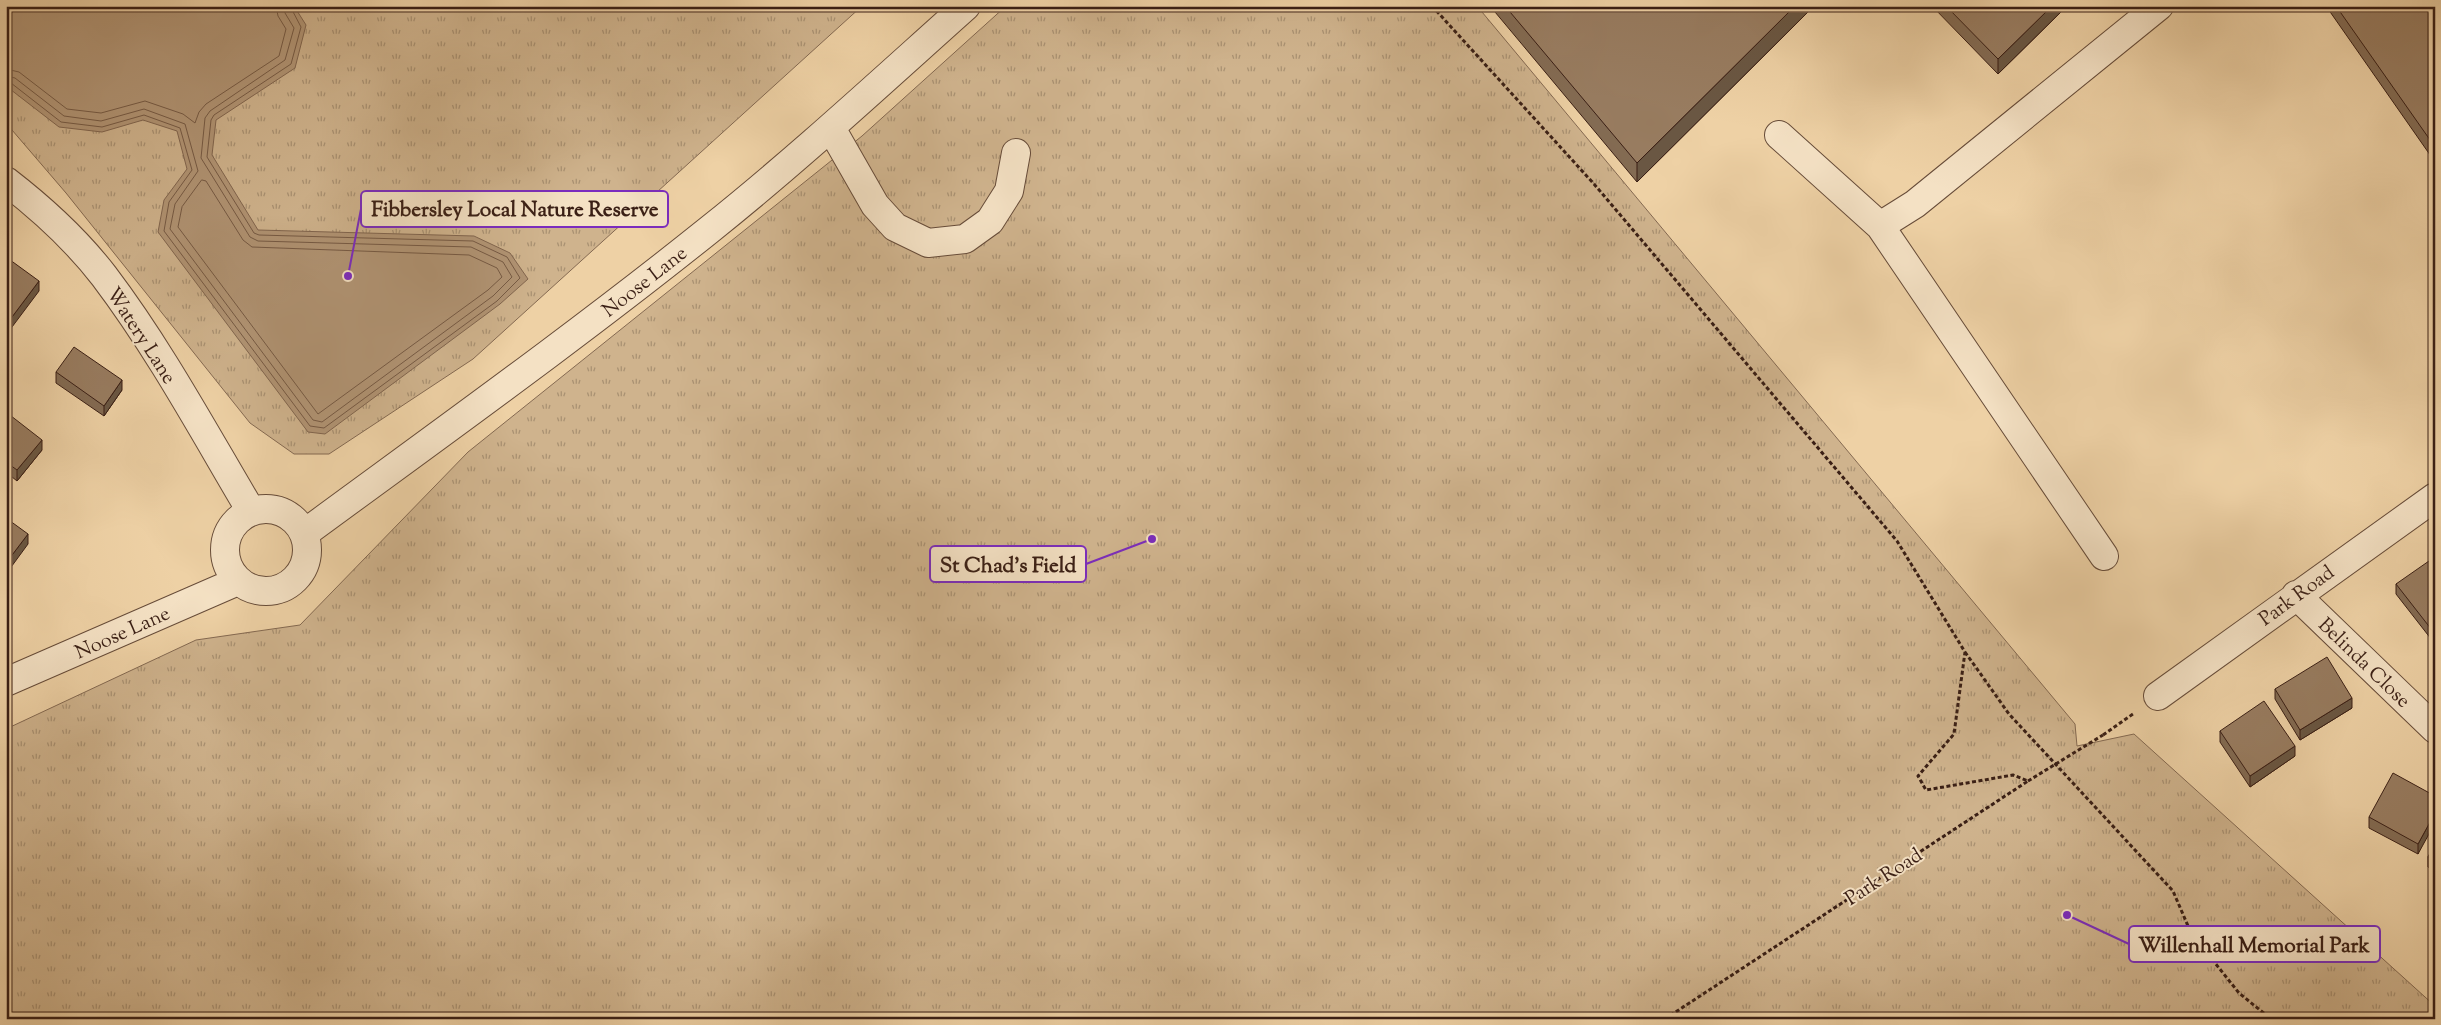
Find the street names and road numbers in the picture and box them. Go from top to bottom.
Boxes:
street label: Noose Lane [597,240,694,326]
street label: Watery Lane [98,282,182,390]
street label: Park Road [2254,560,2341,634]
street label: Noose Lane [71,600,175,668]
street label: Belinda Close [2310,612,2416,716]
street label: Park Road [1840,842,1929,914]

